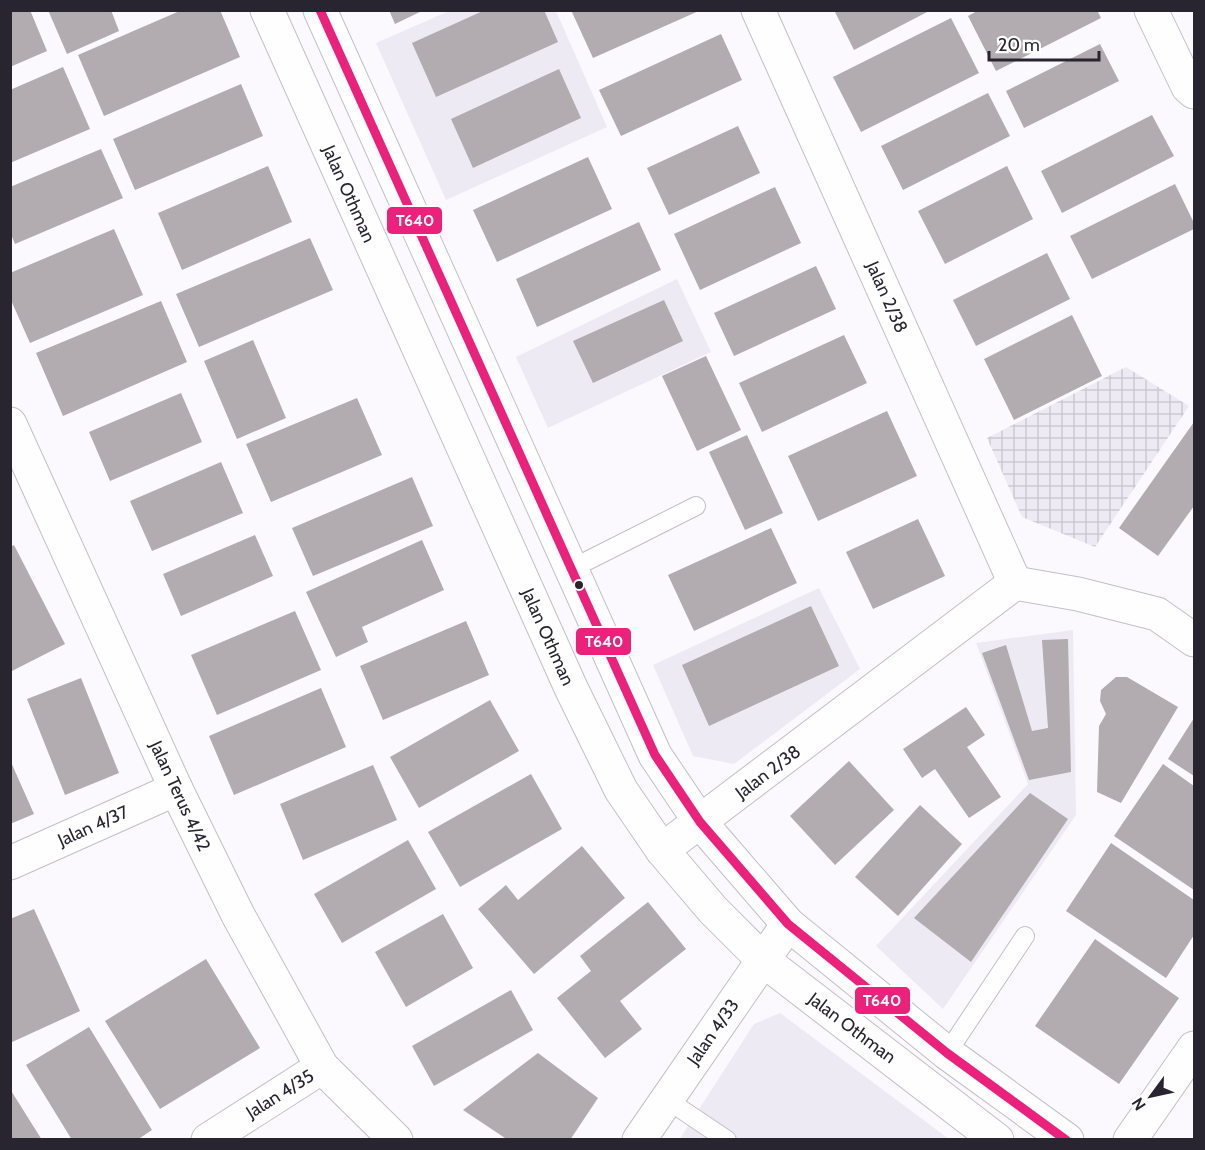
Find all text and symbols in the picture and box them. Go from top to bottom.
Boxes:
scale bar [989,24,1098,62]
text: 20 m [998,34,1040,56]
street label: Jalan Othman [317,141,380,246]
line badge: T640 [386,206,443,235]
text: T640 [396,211,434,230]
street label: Jalan 2/38 [861,257,912,336]
unlabelled marker [573,579,585,591]
street label: Jalan Othman [516,584,579,689]
line badge: T640 [575,627,632,656]
text: T640 [585,632,623,651]
street label: Jalan Terus 4/42 [144,736,215,855]
street label: Jalan 2/38 [730,740,805,804]
street label: Jalan 4/37 [53,801,132,852]
line badge: T640 [854,986,911,1015]
street label: Jalan Othman [803,987,900,1068]
text: T640 [863,991,901,1010]
street label: Jalan 4/33 [682,995,744,1070]
street label: Jalan 4/35 [241,1065,318,1124]
north arrow [1121,1066,1181,1126]
text: N [1128,1094,1150,1114]

